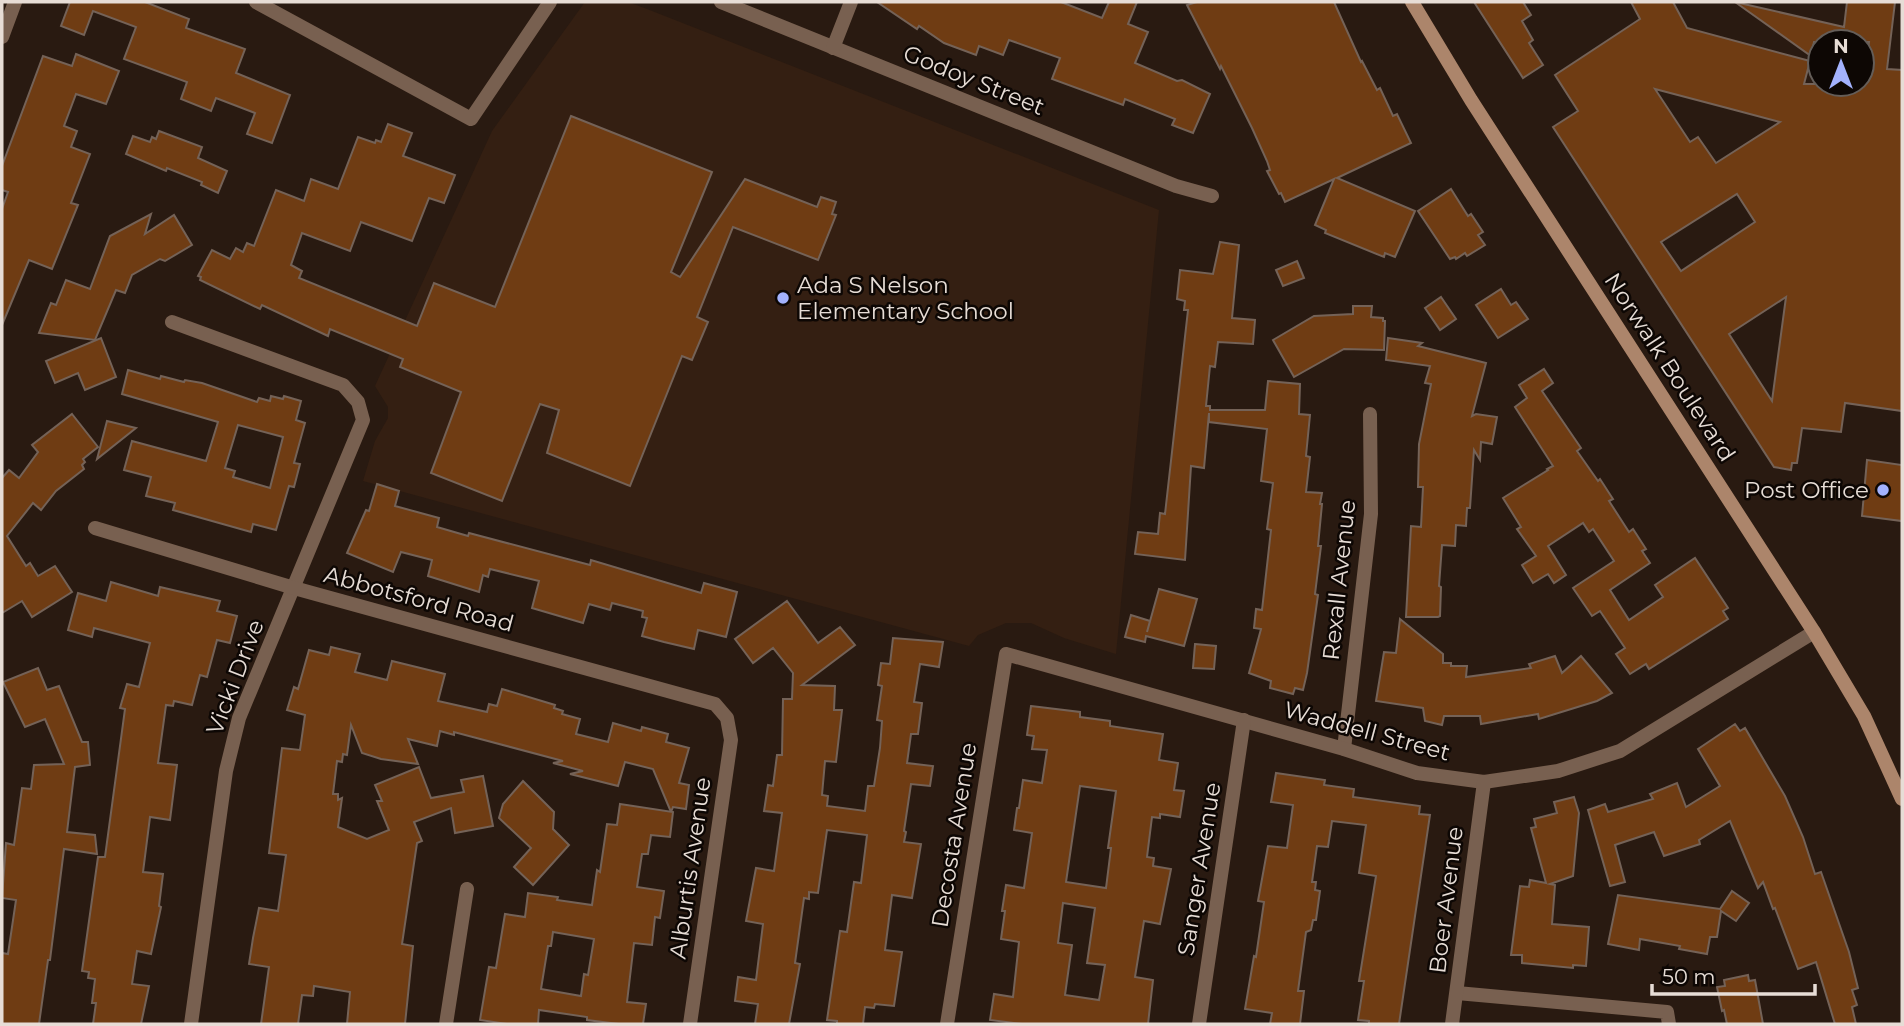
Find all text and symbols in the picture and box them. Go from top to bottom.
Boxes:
north arrow [1806,28,1876,98]
text: N [1833,35,1849,58]
street label: Godoy Street [899,39,1049,121]
street label: Norwalk Boulevard [1599,267,1741,467]
place label: Ada S Nelson Elementary School [797,271,1014,325]
marker: Ada S Nelson Elementary School [775,290,791,306]
place label: Post Office [1744,476,1869,504]
marker: Post Office [1875,482,1891,498]
street label: Rexall Avenue [1317,498,1361,662]
street label: Abbotsford Road [321,560,517,638]
street label: Vicki Drive [200,616,270,738]
street label: Waddell Street [1281,695,1453,767]
street label: Decosta Avenue [926,741,982,929]
street label: Alburtis Avenue [663,776,717,960]
street label: Sanger Avenue [1171,780,1227,958]
street label: Boer Avenue [1423,825,1469,975]
scale bar [1652,953,1815,997]
text: 50 m [1662,964,1716,989]

